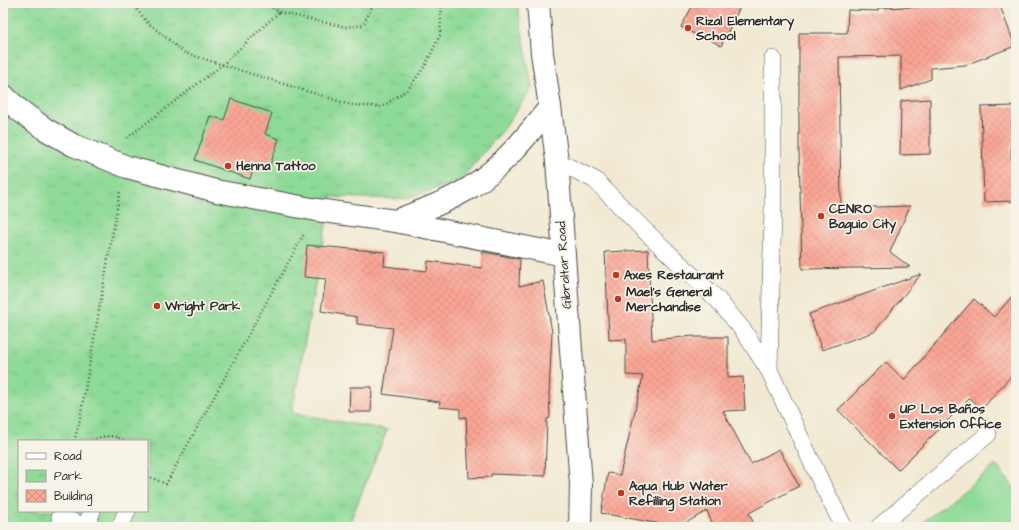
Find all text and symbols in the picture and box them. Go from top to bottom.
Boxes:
place label: Rizal Elementary School [695,12,795,45]
marker: Rizal Elementary School [683,23,693,33]
place label: Henna Tattoo [236,157,316,175]
marker: Henna Tattoo [223,161,233,171]
place label: CENRO Baguio City [829,200,897,235]
marker: CENRO Baguio City [816,211,826,221]
street label: Gibraltar Road [552,220,576,310]
place label: Axes Restaurant [624,266,725,284]
marker: Axes Restaurant [611,270,621,280]
place label: Mael's General Merchandise [626,283,712,316]
marker: Mael's General Merchandise [613,294,623,304]
place label: Wright Park [164,297,241,317]
marker: Wright Park [152,301,162,311]
place label: UP Los Baños Extension Office [899,400,1002,433]
marker: UP Los Baños Extension Office [887,411,897,421]
legend [18,440,148,512]
text: Road [54,448,82,465]
text: Park [54,468,82,485]
place label: Aqua Hub Water Refilling Station [629,477,729,512]
text: Building [54,488,92,506]
marker: Aqua Hub Water Refilling Station [616,488,626,498]

